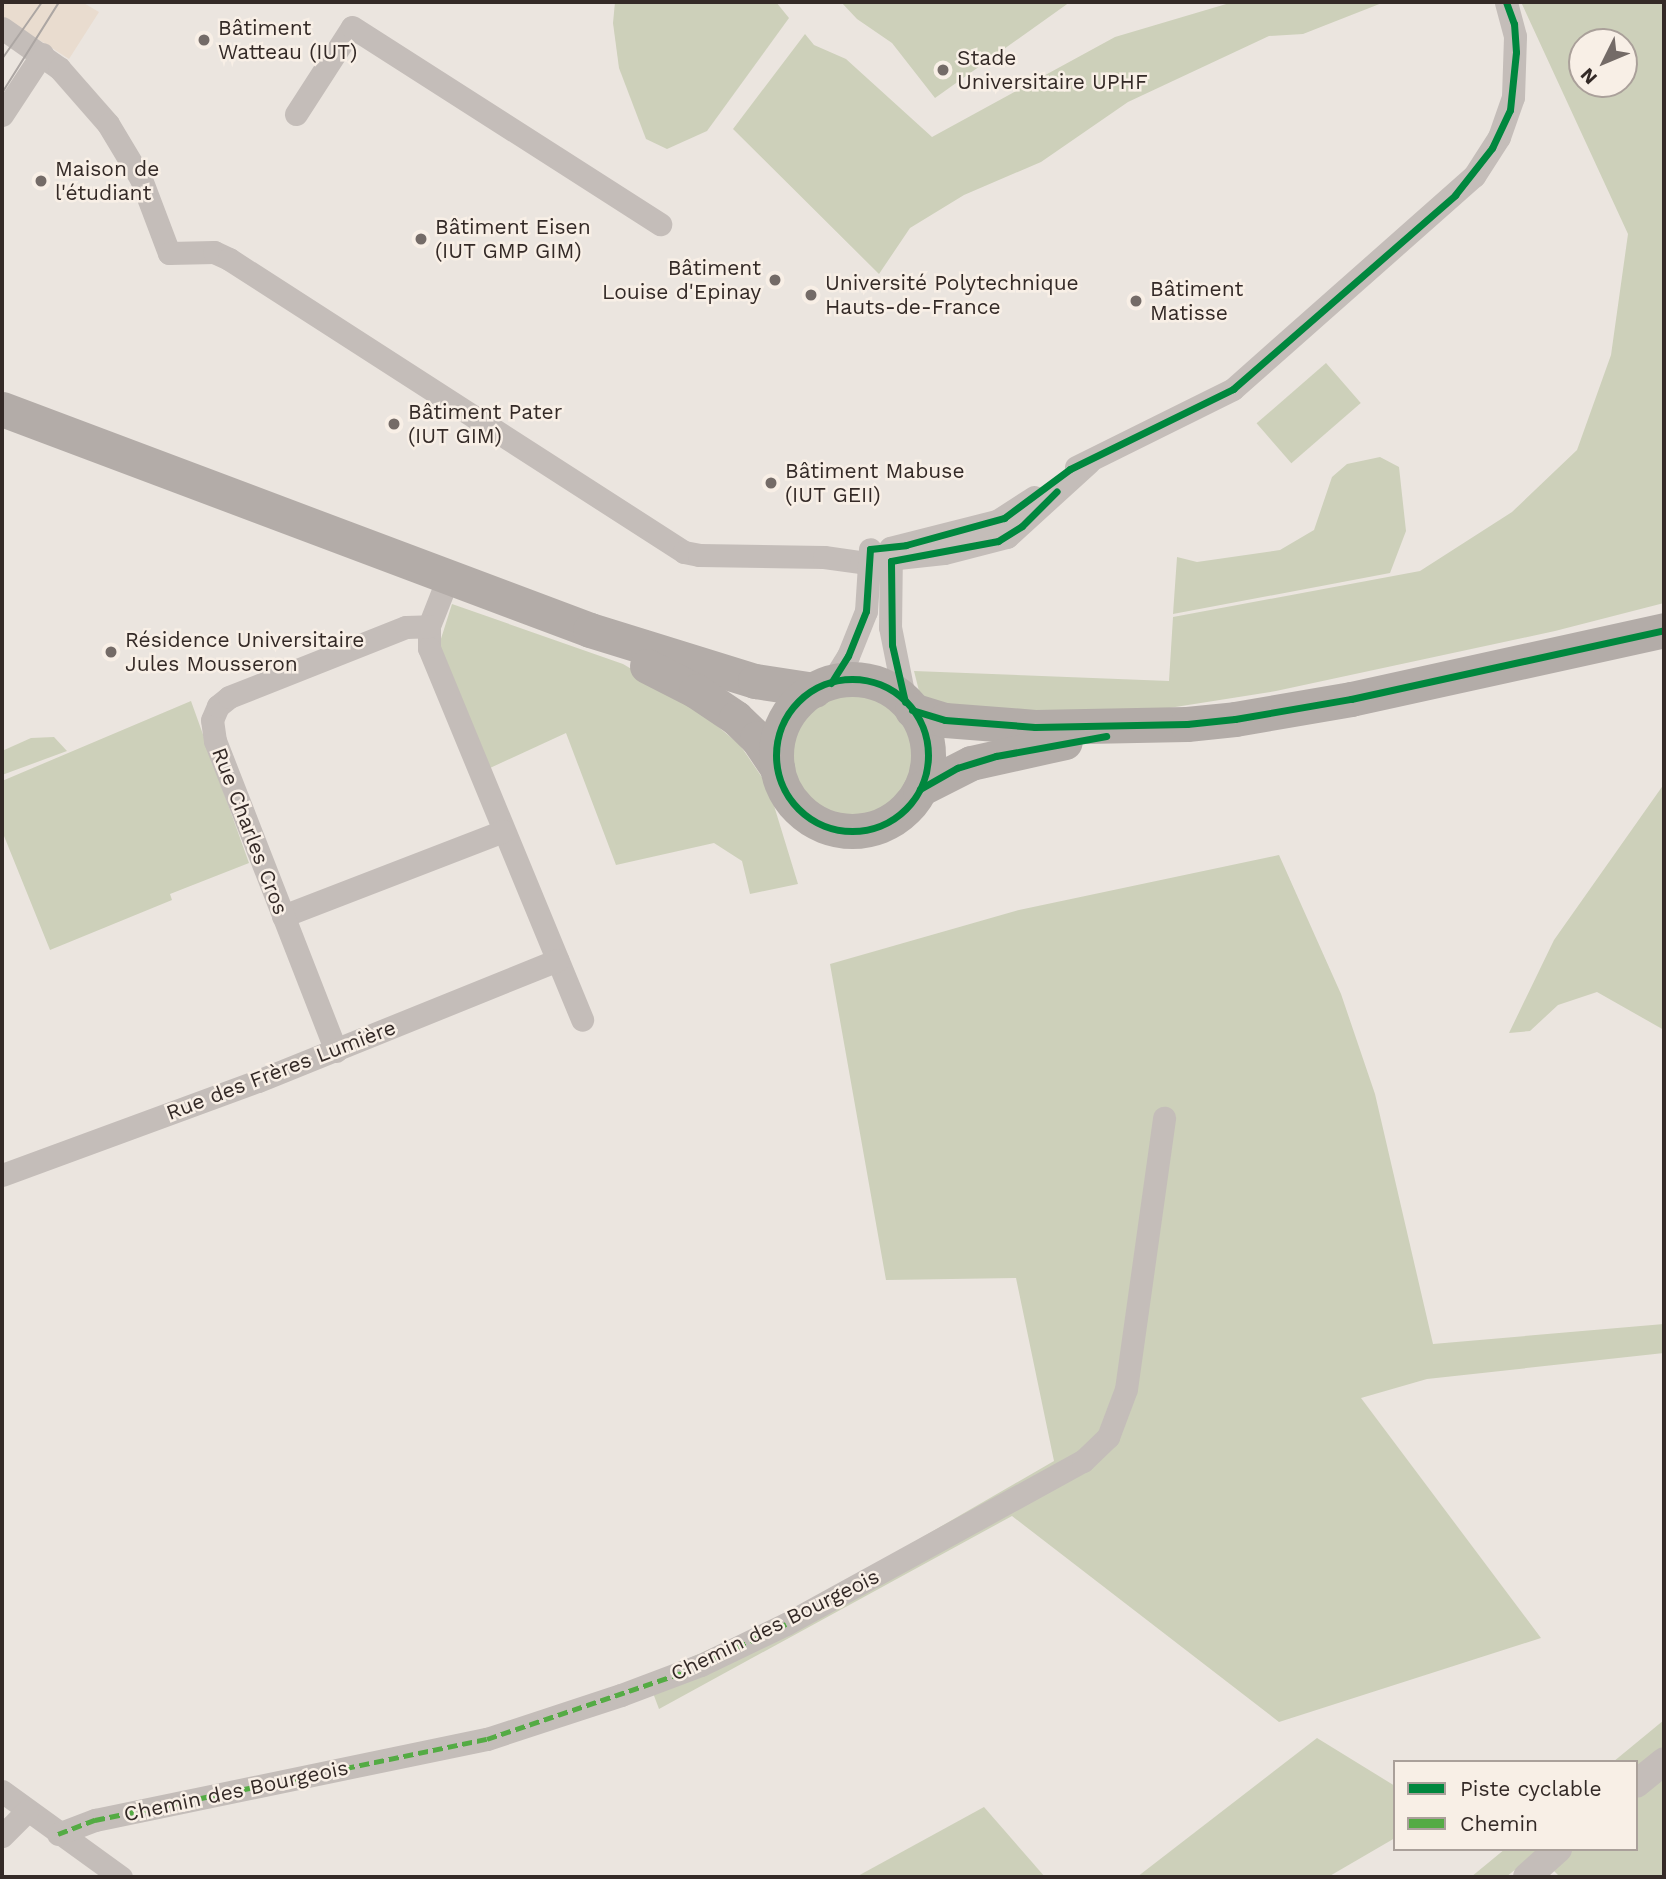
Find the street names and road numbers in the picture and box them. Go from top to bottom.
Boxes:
street label: Rue Charles Cros [207,744,293,918]
street label: Rue des Frères Lumière [163,1015,399,1125]
street label: Chemin des Bourgeois [667,1564,883,1686]
street label: Chemin des Bourgeois [122,1755,350,1827]

